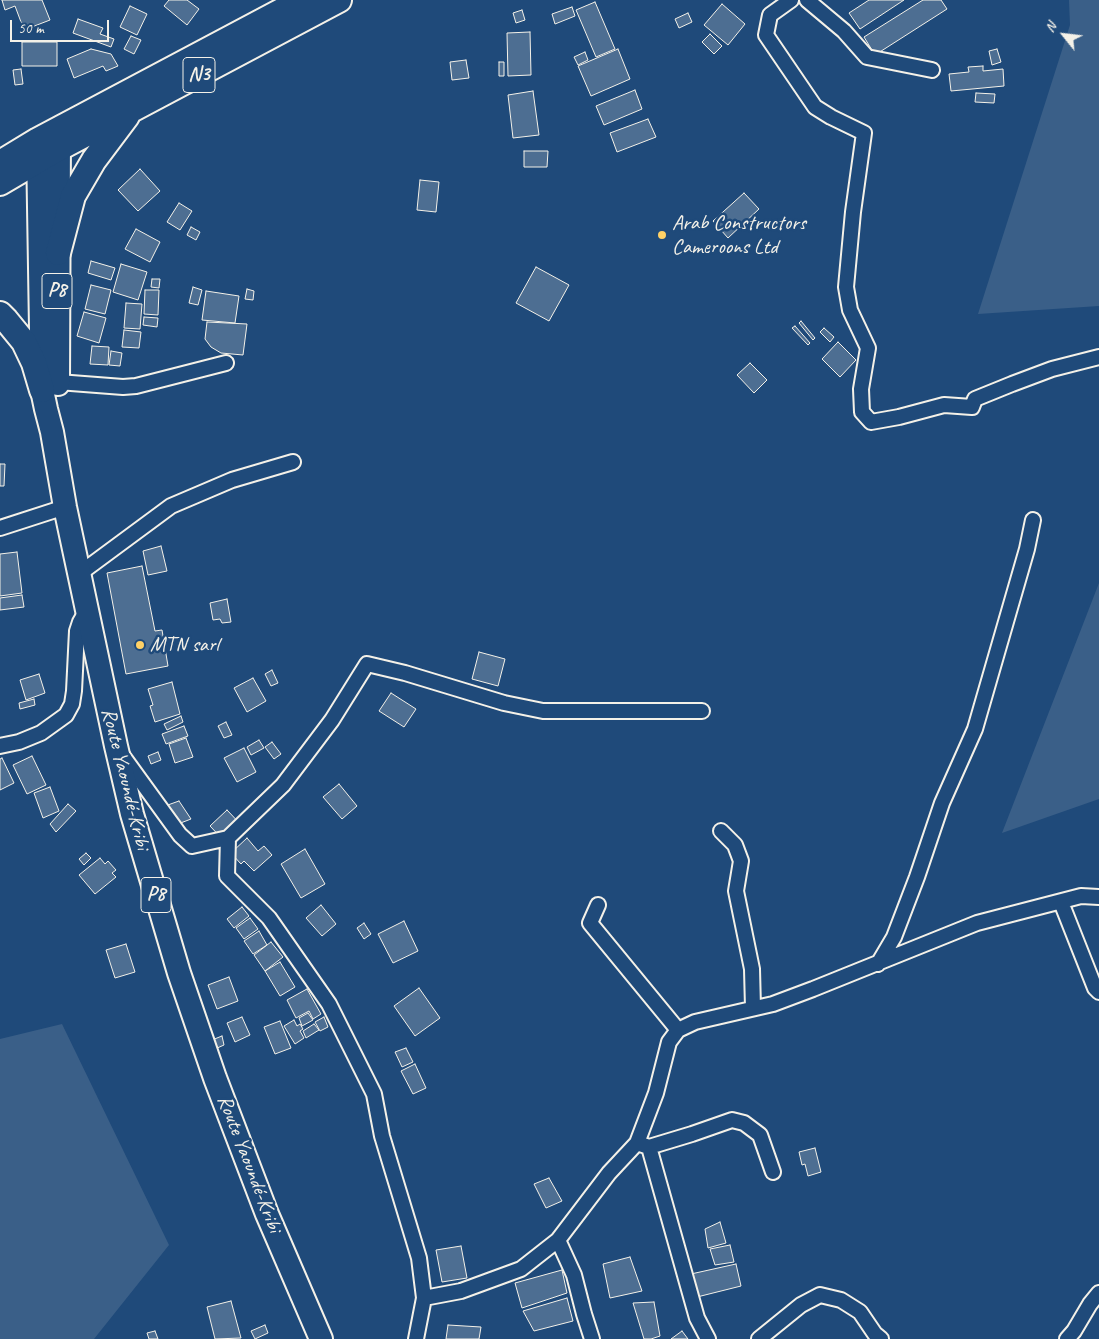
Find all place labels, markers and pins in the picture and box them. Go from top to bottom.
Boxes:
place label: Arab Constructors Cameroons Ltd [672,210,806,260]
marker: Arab Constructors Cameroons Ltd [656,229,668,241]
place label: MTN sarl [150,632,219,658]
marker: MTN sarl [134,639,146,651]

